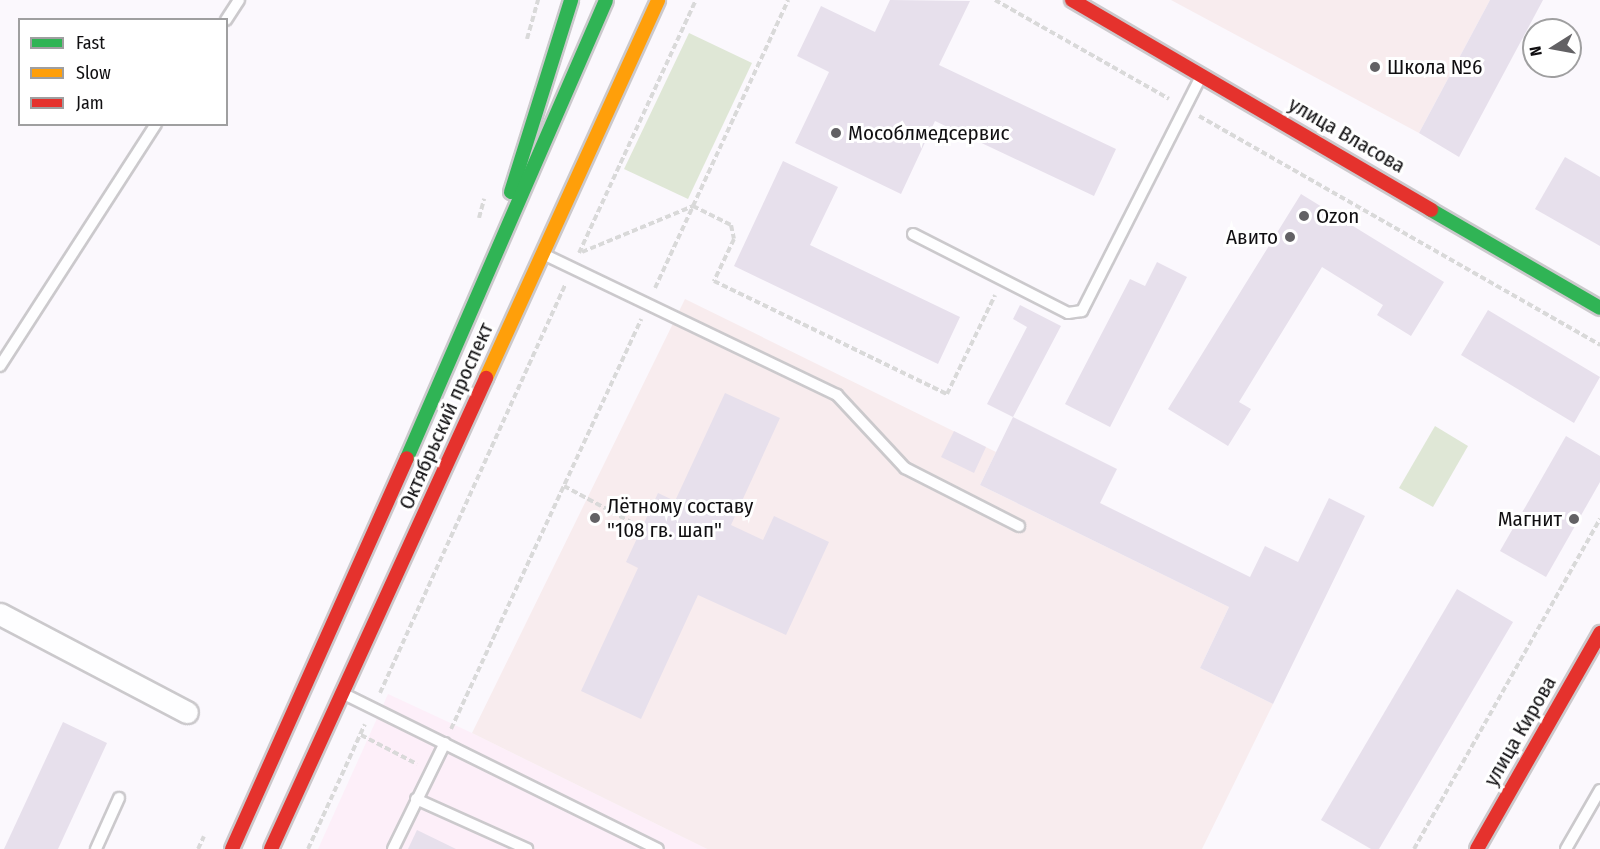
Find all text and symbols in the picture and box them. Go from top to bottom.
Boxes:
legend [18,18,228,126]
north arrow [1522,18,1582,78]
text: Fast [76,32,105,54]
text: N [1526,45,1546,58]
place label: Школа №6 [1387,54,1482,80]
marker: Школа №6 [1368,60,1382,74]
text: Slow [76,62,111,84]
street label: улица Власова [1284,91,1410,179]
text: Jam [76,92,104,114]
place label: Мособлмедсервис [848,120,1010,146]
marker: Мособлмедсервис [829,126,843,140]
place label: Ozon [1316,203,1359,229]
marker: Ozon [1297,209,1311,223]
place label: Авито [1226,224,1278,250]
marker: Авито [1283,230,1297,244]
street label: Октябрьский проспект [393,319,499,513]
place label: Лётному составу "108 гв. шап" [607,493,753,543]
place label: Магнит [1498,506,1562,532]
marker: Лётному составу "108 гв. шап" [588,511,602,525]
marker: Магнит [1567,512,1581,526]
street label: улица Кирова [1478,671,1562,791]

